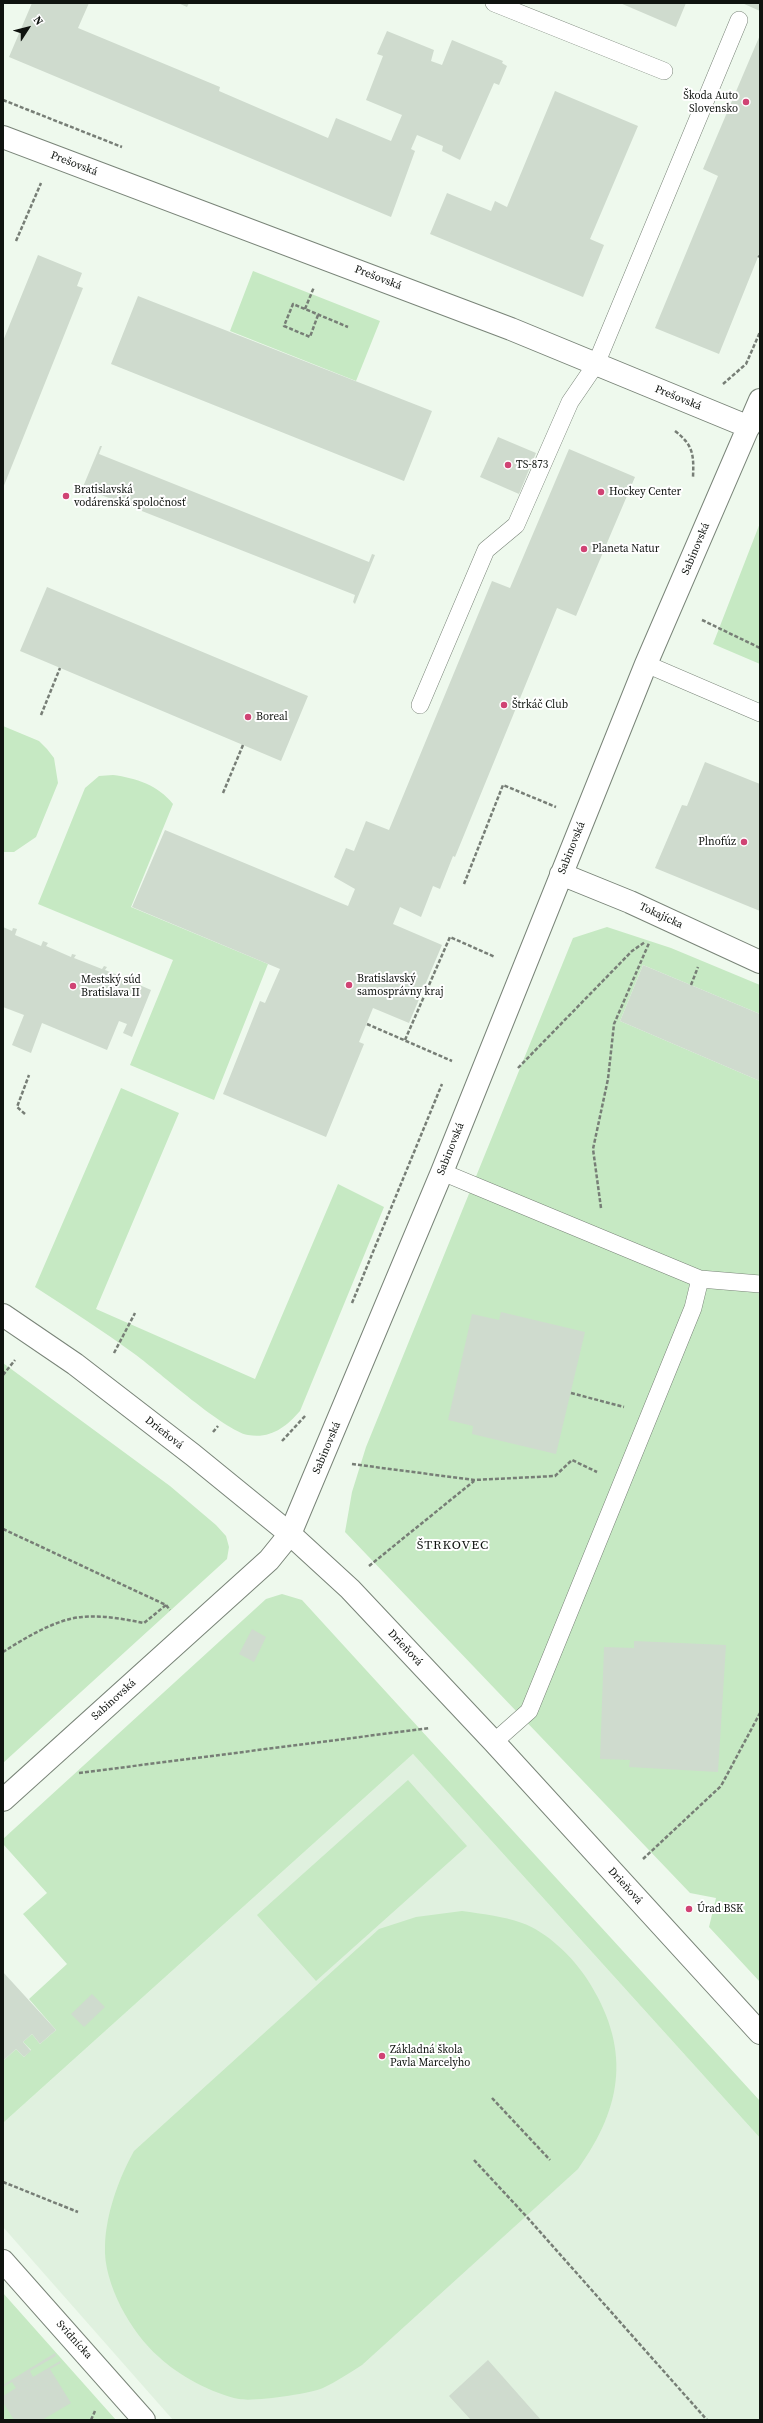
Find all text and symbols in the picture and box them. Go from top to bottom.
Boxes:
north arrow [8,8,48,48]
text: N [30,13,47,28]
place label: Škoda Auto Slovensko [683,89,738,115]
marker: Škoda Auto Slovensko [741,97,751,107]
street label: Prešovská [49,149,99,179]
street label: Prešovská [353,263,403,293]
street label: Prešovská [653,383,703,413]
place label: TS-873 [516,458,548,472]
marker: TS-873 [503,460,513,470]
place label: Bratislavská vodárenská spoločnosť [74,483,185,509]
place label: Hockey Center [609,485,681,499]
marker: Hockey Center [596,487,606,497]
marker: Bratislavská vodárenská spoločnosť [61,491,71,501]
street label: Sabinovská [679,521,713,577]
place label: Planeta Natur [592,542,659,556]
marker: Planeta Natur [579,544,589,554]
place label: Štrkáč Club [512,698,568,712]
marker: Štrkáč Club [499,700,509,710]
place label: Boreal [256,710,288,724]
marker: Boreal [243,712,253,722]
street label: Sabinovská [556,820,588,876]
place label: Plnofúz [698,835,736,849]
marker: Plnofúz [739,837,749,847]
street label: Tokajícka [637,900,685,932]
place label: Bratislavský samosprávny kraj [357,972,444,998]
place label: Mestský súd Bratislava II [81,973,141,999]
marker: Bratislavský samosprávny kraj [344,980,354,990]
marker: Mestský súd Bratislava II [68,981,78,991]
street label: Sabinovská [435,1121,467,1177]
street label: Drieňová [142,1414,186,1452]
street label: Sabinovská [310,1420,344,1476]
district label: ŠTRKOVEC [417,1538,489,1554]
street label: Drieňová [385,1627,425,1669]
street label: Sabinovská [89,1677,139,1723]
street label: Drieňová [605,1865,645,1907]
place label: Úrad BSK [697,1902,743,1916]
marker: Úrad BSK [684,1904,694,1914]
place label: Základná škola Pavla Marcelyho [390,2043,470,2069]
marker: Základná škola Pavla Marcelyho [377,2051,387,2061]
street label: Svidnícka [53,2318,95,2362]

